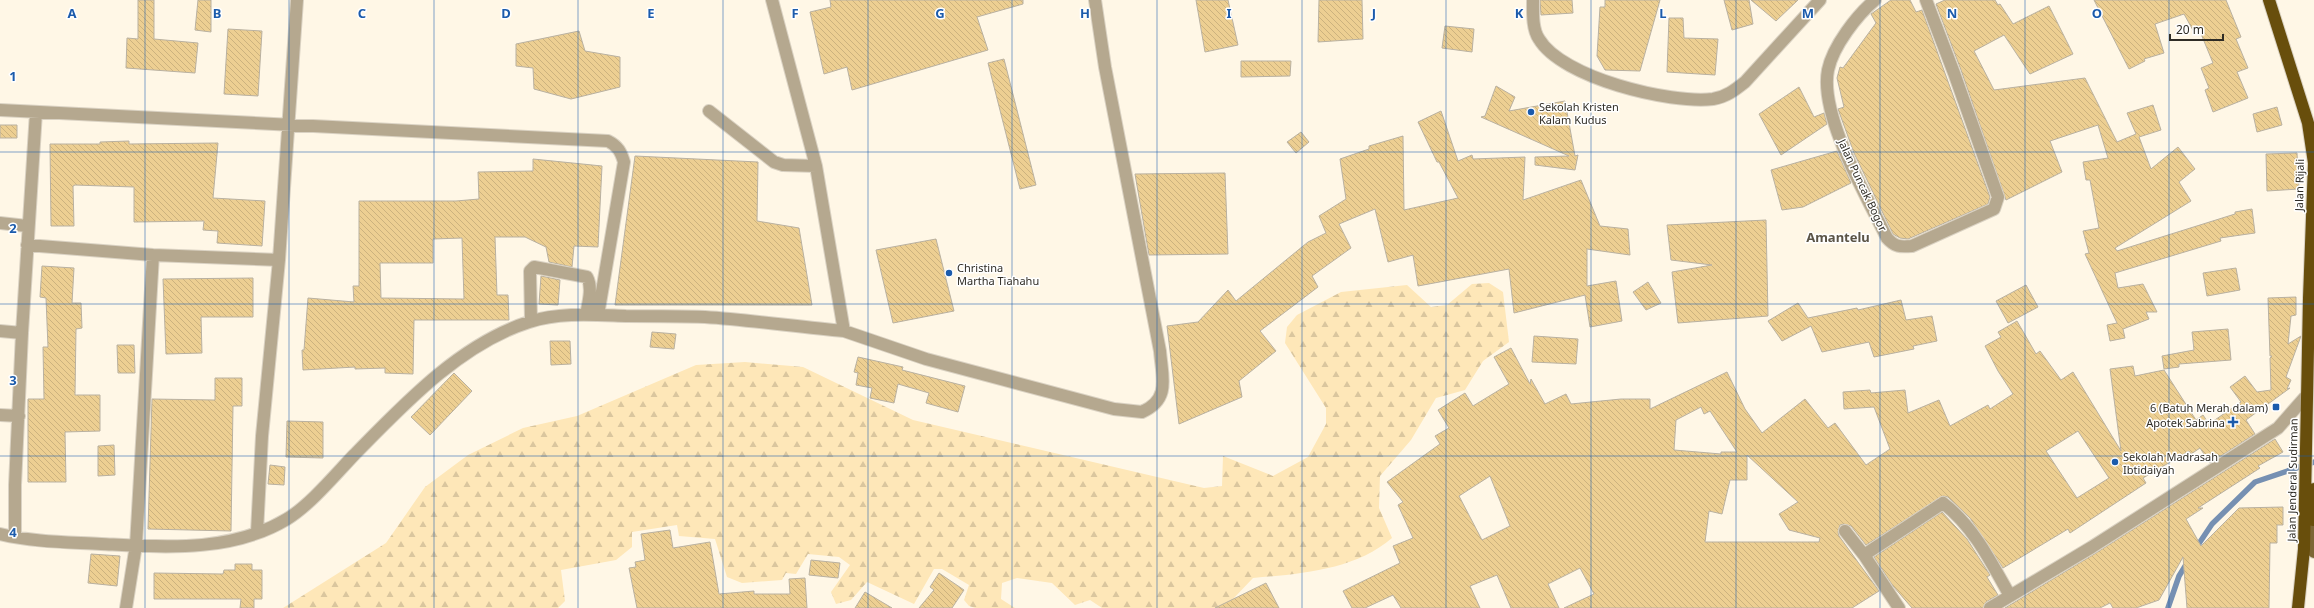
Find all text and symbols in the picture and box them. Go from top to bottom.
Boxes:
text: A [68,4,77,22]
text: B [213,4,221,22]
text: C [358,4,366,22]
text: D [501,4,511,22]
text: E [647,4,655,22]
text: F [791,4,799,22]
text: G [935,4,945,22]
text: H [1080,4,1090,22]
text: I [1226,4,1232,22]
text: J [1371,4,1376,22]
text: K [1515,4,1524,22]
text: L [1659,4,1667,22]
text: M [1802,4,1814,22]
text: N [1947,4,1957,22]
text: O [2092,4,2102,22]
scale bar [2170,16,2223,42]
text: 20 m [2176,21,2204,38]
text: 1 [9,67,17,85]
place label: Sekolah Kristen Kalam Kudus [1539,99,1619,127]
marker: Sekolah Kristen Kalam Kudus [1526,107,1536,117]
street label: Jalan Puncak Bogor [1835,136,1891,234]
street label: Jalan Rijali [2291,159,2307,212]
text: 2 [9,219,17,237]
district label: Amantelu [1806,228,1870,246]
place label: Christina Martha Tiahahu [957,260,1039,288]
marker: Christina Martha Tiahahu [944,268,954,278]
text: 3 [9,371,17,389]
place label: 6 (Batuh Merah dalam) [2150,400,2268,415]
marker: 6 (Batuh Merah dalam) [2271,402,2281,412]
place label: Apotek Sabrina [2146,415,2225,430]
marker: Apotek Sabrina [2228,417,2238,427]
street label: Jalan Jenderal Sudirman [2283,418,2301,543]
place label: Sekolah Madrasah Ibtidaiyah [2123,449,2218,477]
marker: Sekolah Madrasah Ibtidaiyah [2110,457,2120,467]
text: 4 [9,523,17,541]

